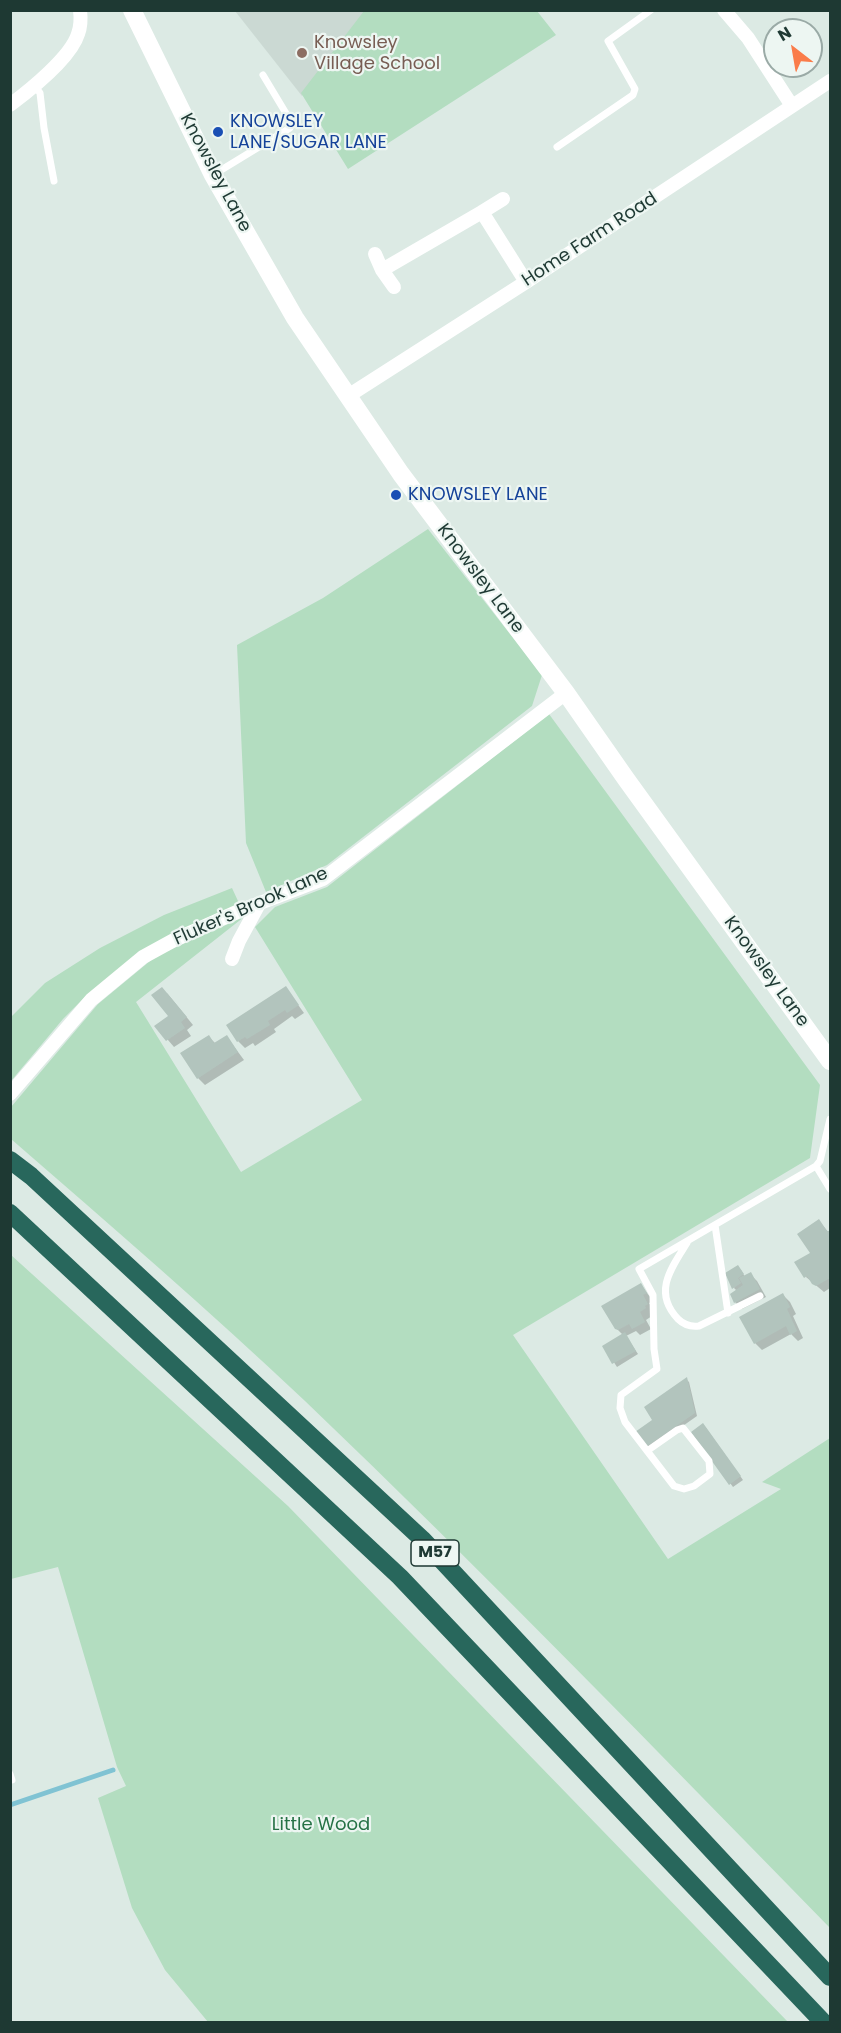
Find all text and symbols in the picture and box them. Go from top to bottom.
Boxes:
north arrow [763,18,823,78]
text: N [773,21,796,47]
place label: Knowsley Village School [314,32,440,74]
marker: Knowsley Village School [295,46,309,60]
street label: Knowsley Lane [175,110,255,236]
place label: KNOWSLEY LANE/SUGAR LANE [230,111,387,154]
marker: KNOWSLEY LANE/SUGAR LANE [211,125,225,139]
street label: Home Farm Road [518,188,662,292]
place label: KNOWSLEY LANE [408,484,548,506]
marker: KNOWSLEY LANE [389,488,403,502]
street label: Knowsley Lane [432,520,528,638]
street label: Fluker's Brook Lane [170,863,332,951]
street label: Knowsley Lane [719,913,813,1031]
road number: M57 [411,1540,459,1566]
park label: Little Wood [272,1814,370,1836]

